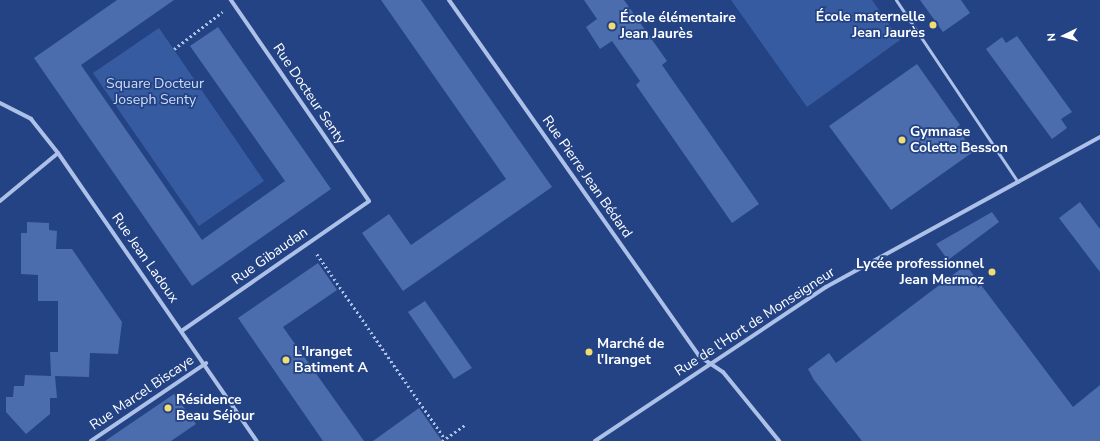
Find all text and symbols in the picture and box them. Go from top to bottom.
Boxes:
place label: École maternelle Jean Jaurès [816,9,925,42]
place label: École élémentaire Jean Jaurès [620,10,736,42]
north arrow [1044,16,1084,56]
marker: École maternelle Jean Jaurès [928,20,938,30]
marker: École élémentaire Jean Jaurès [607,21,617,31]
text: N [1044,32,1059,42]
street label: Rue Docteur Senty [269,40,349,148]
park label: Square Docteur Joseph Senty [106,76,204,108]
street label: Rue Pierre Jean Bédard [538,113,636,241]
place label: Gymnase Colette Besson [910,124,1008,156]
marker: Gymnase Colette Besson [897,135,907,145]
street label: Rue Jean Ladoux [108,210,182,306]
street label: Rue Gibaudan [229,224,311,288]
place label: Lycée professionnel Jean Mermoz [856,256,984,288]
street label: Rue de l'Hort de Monseigneur [672,264,838,380]
marker: Lycée professionnel Jean Mermoz [987,267,997,277]
place label: Marché de l'Iranget [597,336,664,368]
place label: L'Iranget Batiment A [294,344,368,376]
marker: Marché de l'Iranget [584,347,594,357]
street label: Rue Marcel Biscaye [87,352,197,434]
marker: L'Iranget Batiment A [281,355,291,365]
place label: Résidence Beau Séjour [176,392,254,424]
marker: Résidence Beau Séjour [163,403,173,413]

